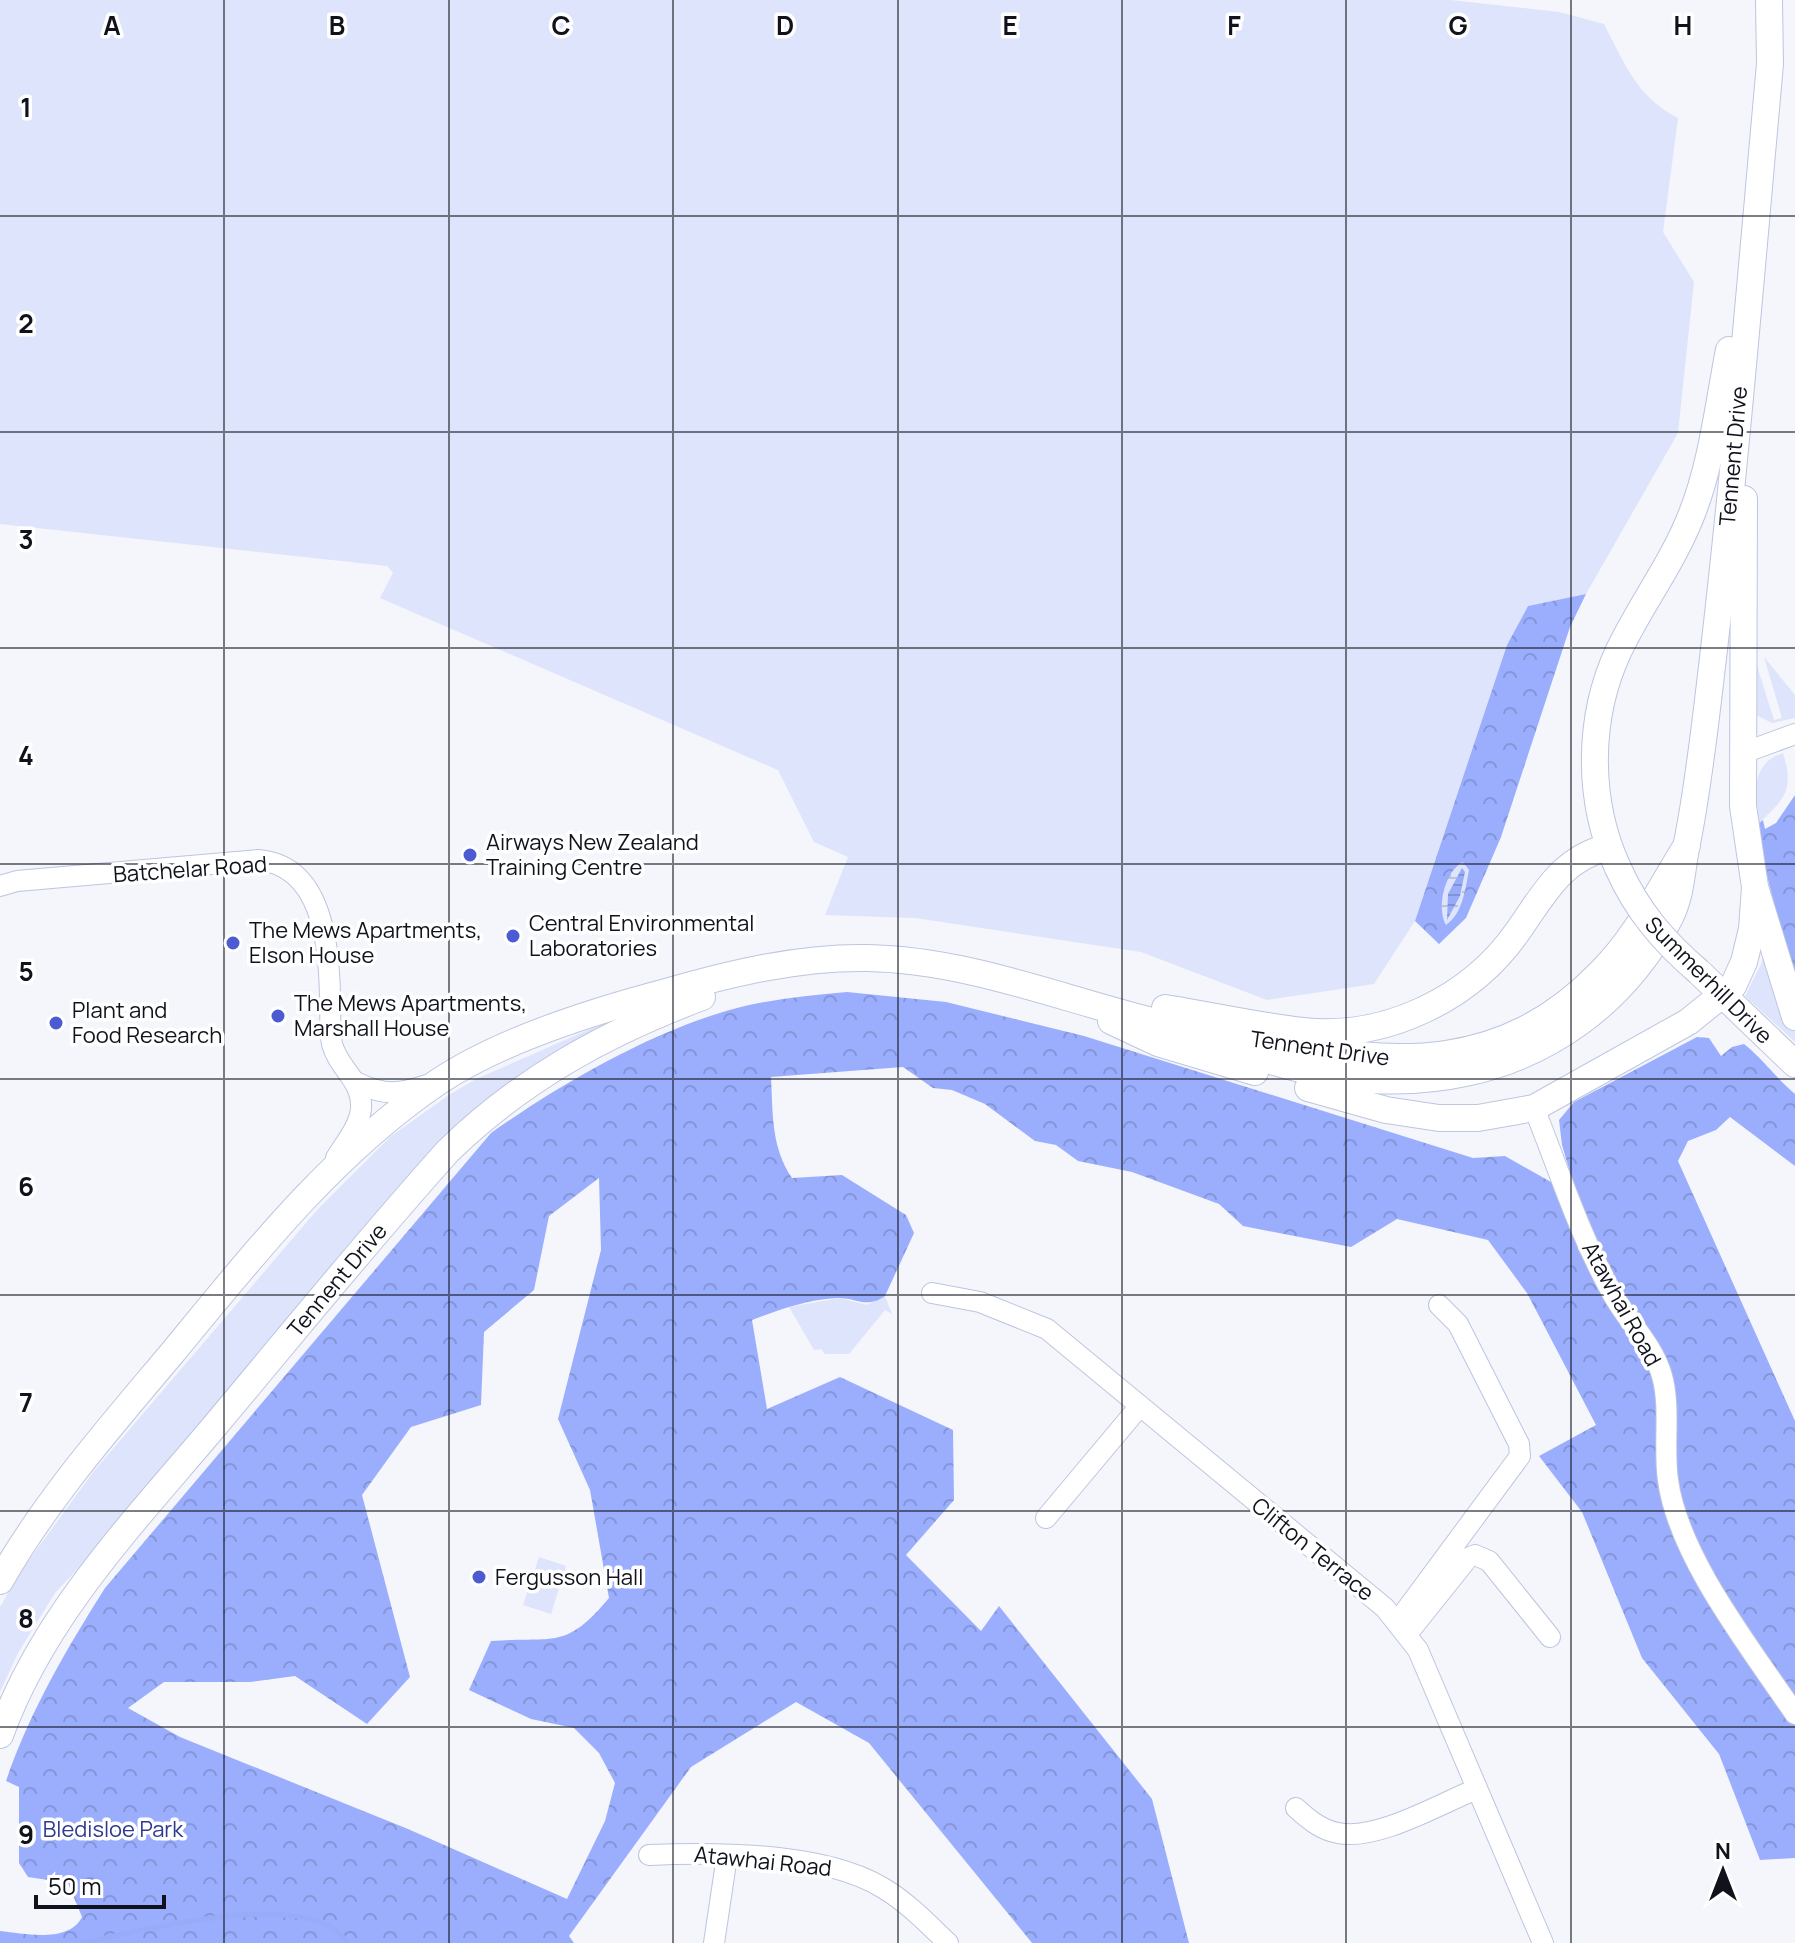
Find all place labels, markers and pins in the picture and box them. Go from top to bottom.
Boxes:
place label: Airways New Zealand Training Centre [486,827,699,882]
marker: Airways New Zealand Training Centre [461,846,479,864]
place label: Central Environmental Laboratories [529,908,754,963]
place label: The Mews Apartments, Elson House [249,915,482,970]
marker: Central Environmental Laboratories [504,927,522,945]
marker: The Mews Apartments, Elson House [224,934,242,952]
place label: The Mews Apartments, Marshall House [294,988,527,1043]
place label: Plant and Food Research [72,995,222,1050]
marker: The Mews Apartments, Marshall House [269,1007,287,1025]
marker: Plant and Food Research [47,1014,65,1032]
place label: Fergusson Hall [495,1562,643,1592]
marker: Fergusson Hall [470,1568,488,1586]

